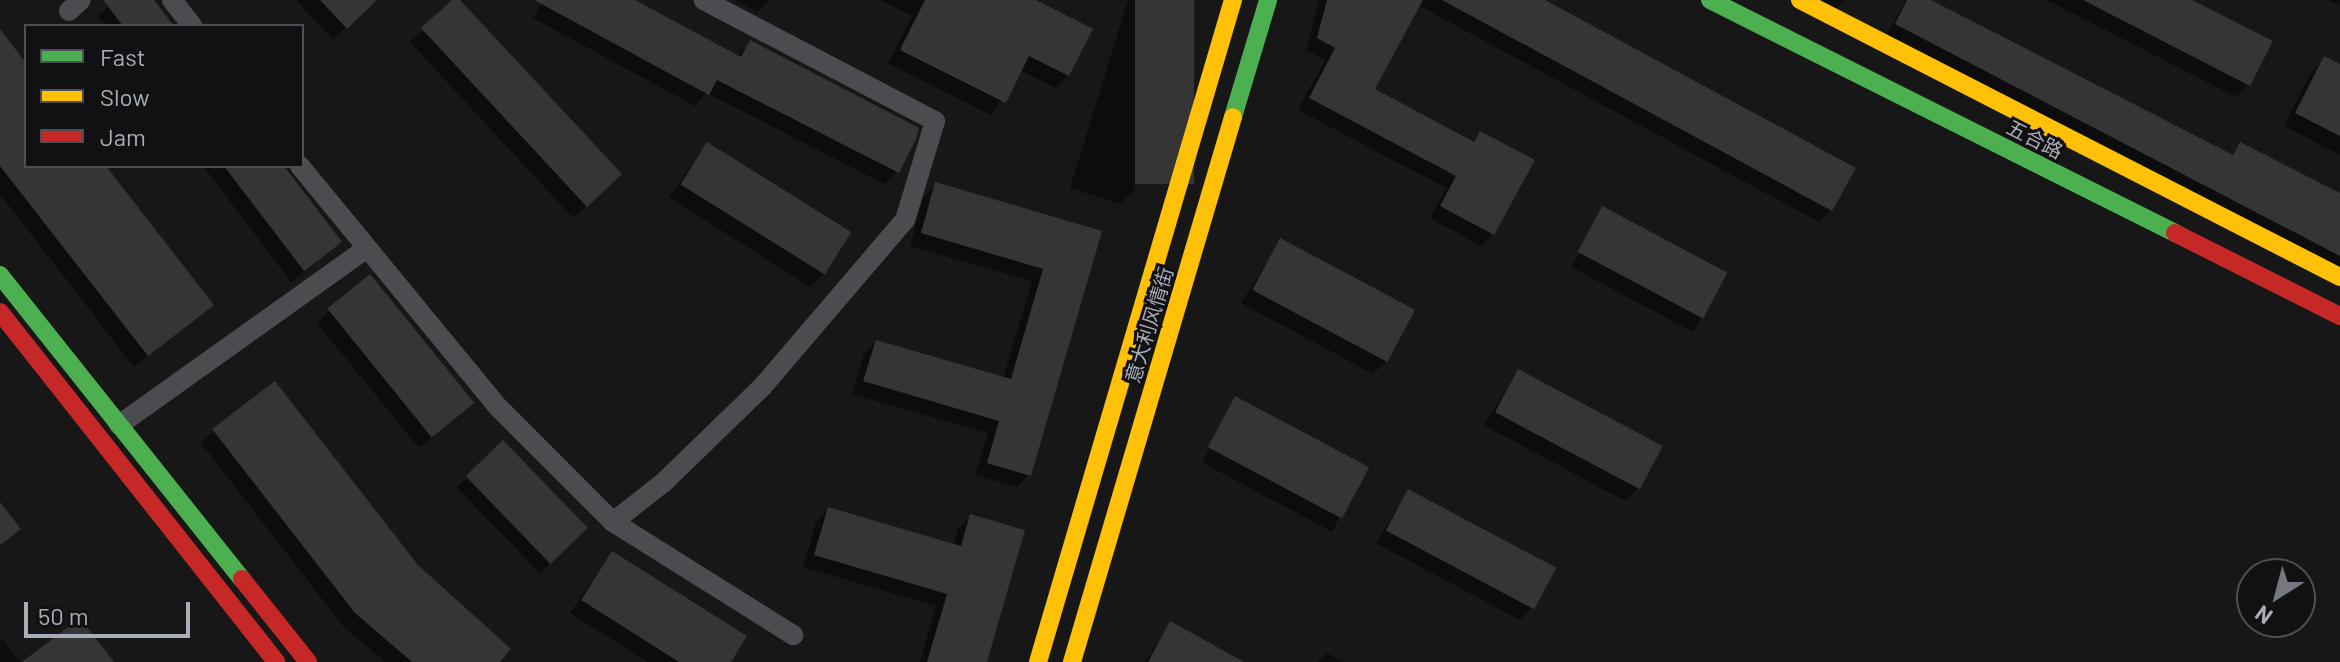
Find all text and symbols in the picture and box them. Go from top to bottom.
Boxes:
legend [24,24,304,168]
text: Fast [100,42,145,71]
text: Slow [100,82,149,111]
street label: 五合路 [2003,115,2067,163]
text: Jam [100,122,146,151]
street label: 意大利风情街 [1120,264,1178,386]
north arrow [2236,558,2316,638]
scale bar [28,586,194,636]
text: 50 m [38,601,89,630]
text: N [2250,601,2277,631]

